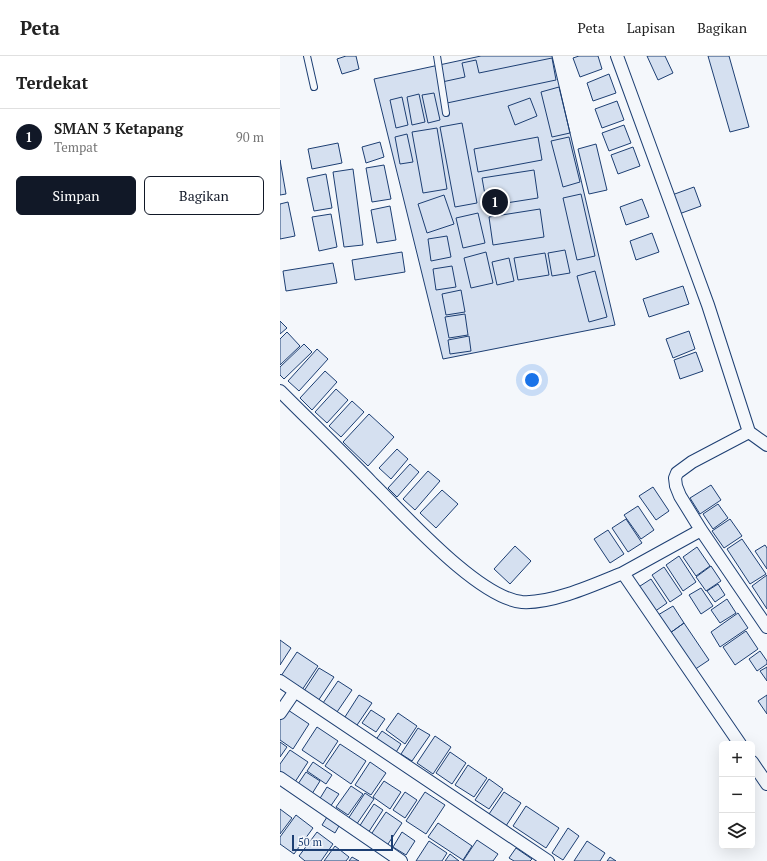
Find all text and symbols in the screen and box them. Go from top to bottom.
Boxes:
text: Peta [20,15,60,40]
text: Peta [578,18,605,37]
text: Lapisan [627,18,675,37]
text: Bagikan [697,18,747,37]
text: Terdekat [16,71,88,94]
text: SMAN 3 Ketapang [54,118,183,138]
text: 1 [25,128,33,146]
text: 90 m [236,128,264,146]
text: Tempat [54,138,98,156]
button: Simpan [16,176,136,215]
button: Bagikan [144,176,264,215]
pin: 1 [482,187,508,217]
your location [522,370,542,390]
map controls [719,741,755,849]
button: + [719,741,755,777]
button: − [719,777,755,813]
button: layers [719,813,755,849]
scale bar [292,833,393,852]
text: 50 m [298,835,322,849]

